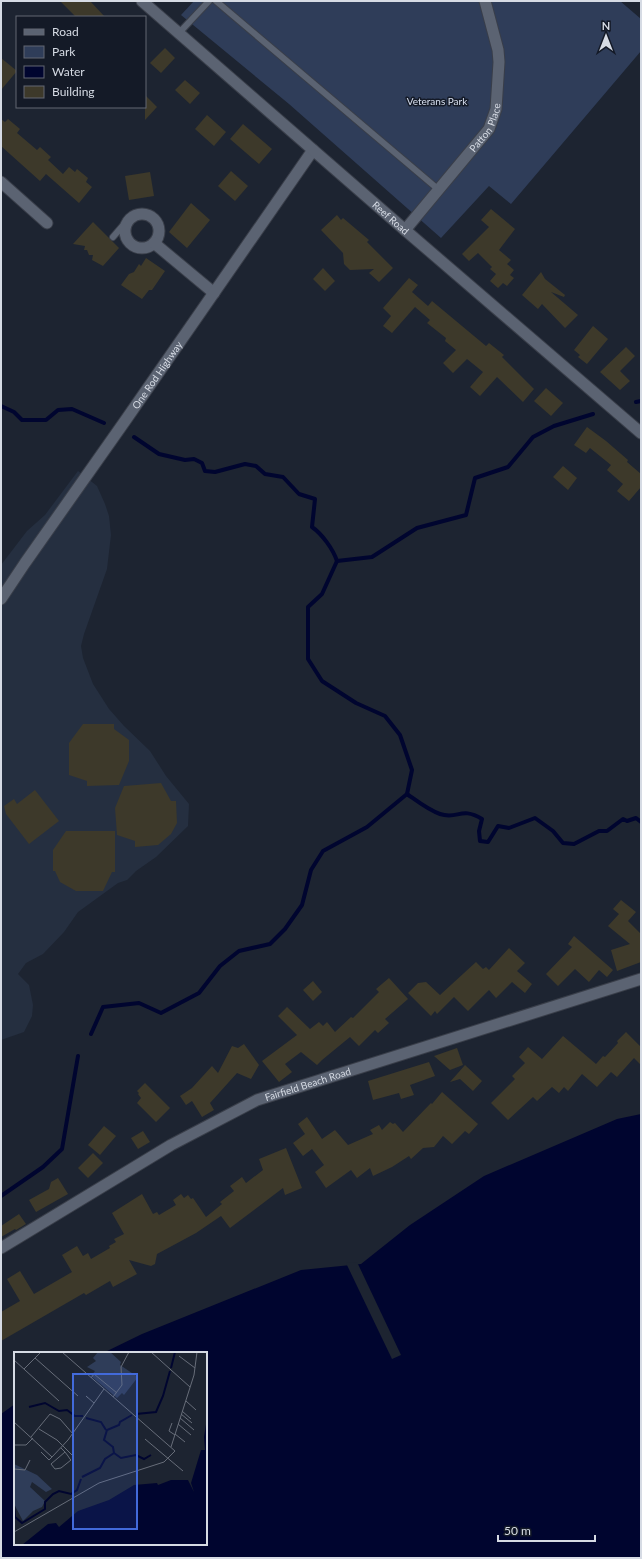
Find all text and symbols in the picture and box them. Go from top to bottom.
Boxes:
legend [16,16,146,108]
north arrow [586,16,626,56]
text: N [602,19,610,32]
text: Road [52,24,79,39]
text: Park [52,44,76,59]
text: Water [52,64,85,79]
text: Building [52,84,95,99]
park label: Veterans Park [407,95,468,107]
street label: Patton Place [467,103,502,154]
street label: Reef Road [370,199,412,237]
street label: One Rod Highway [129,338,185,411]
street label: Fairfield Beach Road [263,1065,352,1103]
inset map [14,1352,207,1545]
scale bar [498,1517,595,1543]
text: 50 m [504,1523,531,1538]

